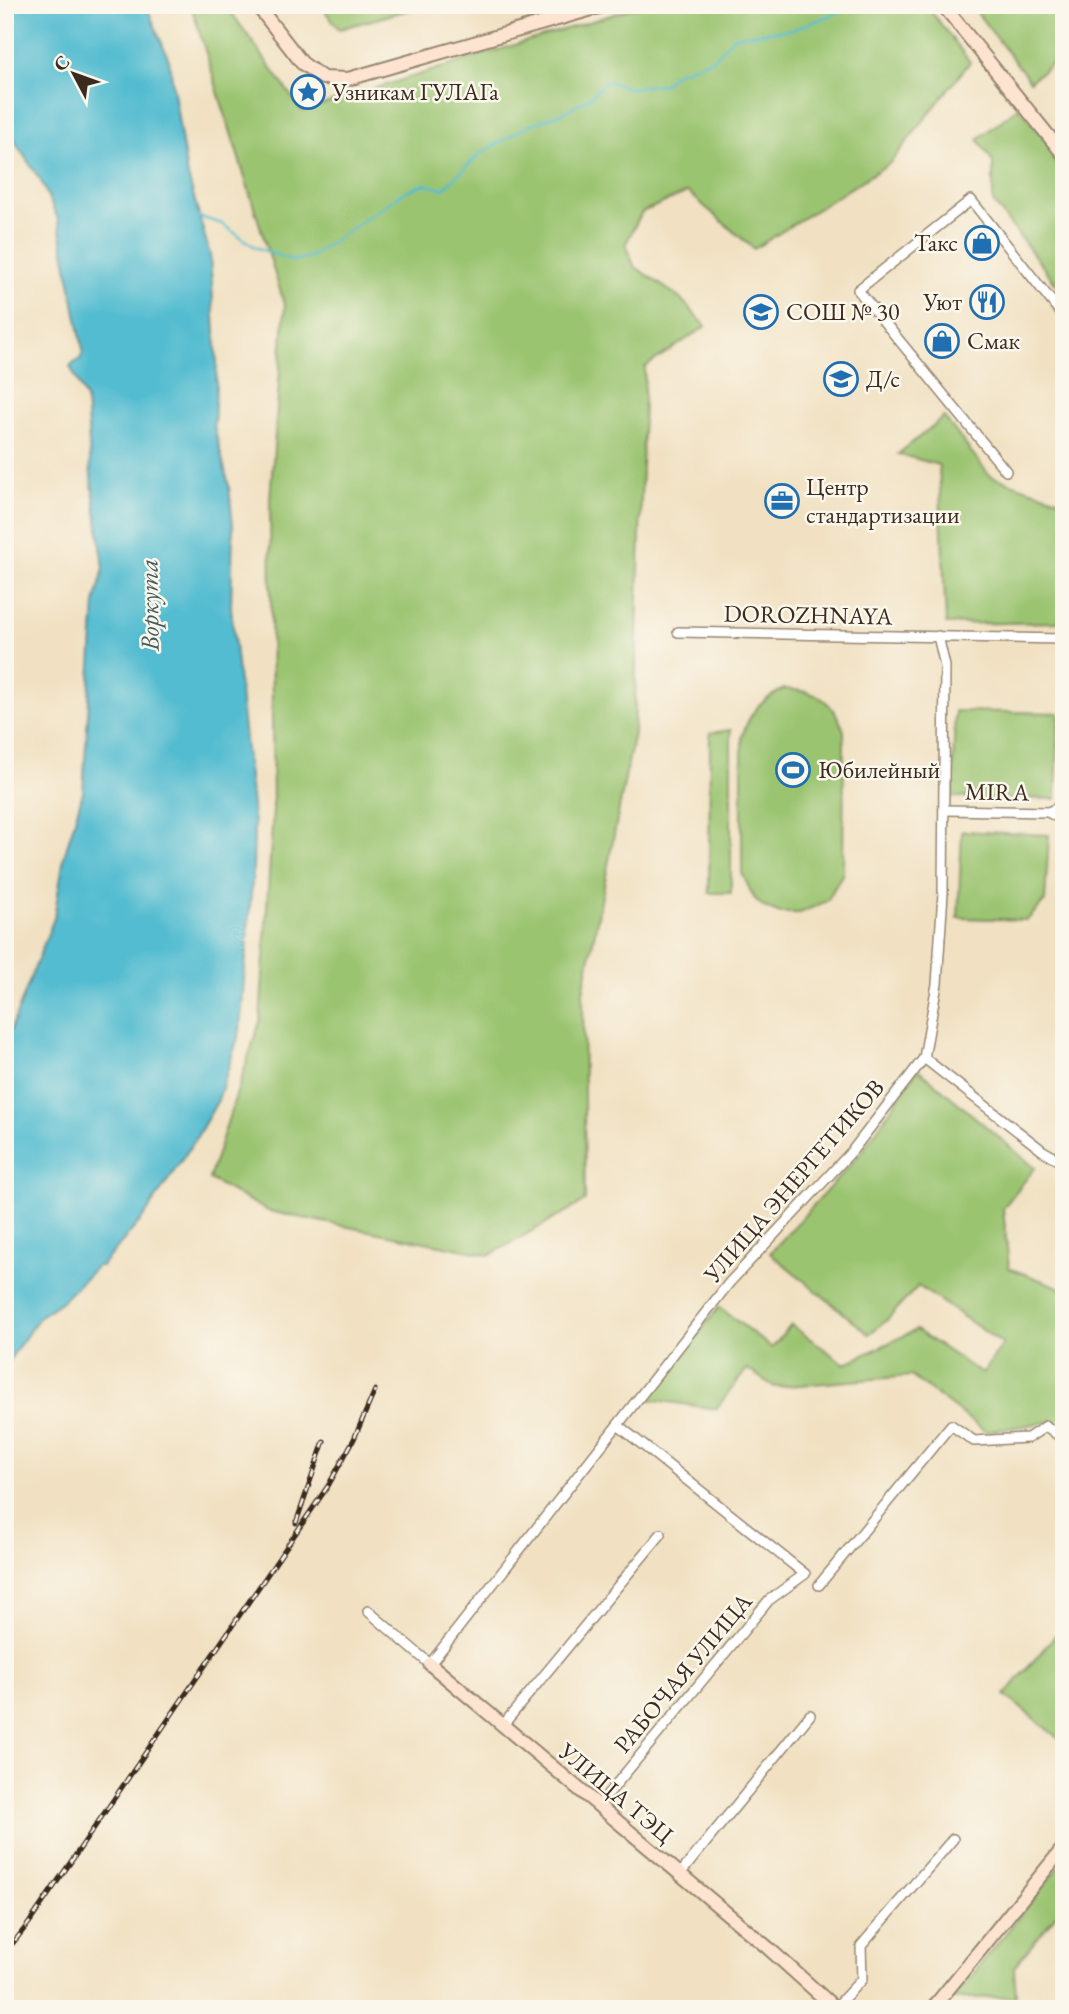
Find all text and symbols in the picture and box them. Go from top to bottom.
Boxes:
north arrow [38,38,108,108]
text: С [48,50,75,76]
place icon: Узникам ГУЛАГа [289,73,327,111]
place label: Узникам ГУЛАГа [331,76,499,107]
shop icon: Такс [963,224,1001,262]
place label: Такс [914,227,958,258]
restaurant icon: Уют [968,283,1006,321]
place label: Уют [922,286,962,317]
school or university icon: СОШ № 30 [742,293,780,331]
place label: СОШ № 30 [786,296,900,327]
shop icon: Смак [923,322,961,360]
place label: Смак [967,325,1021,356]
school or university icon: Д/с [822,360,860,398]
place label: Д/с [866,363,900,394]
place label: Центр стандартизации [806,471,960,530]
office icon: Центр стандартизации [763,482,801,520]
water label: Воркута [131,559,167,652]
street label: DOROZHNAYA [723,598,893,631]
sports icon: Юбилейный [774,751,812,789]
place label: Юбилейный [818,754,940,785]
street label: MIRA [965,775,1030,808]
street label: УЛИЦА ЭНЕРГЕТИКОВ [696,1072,891,1290]
street label: РАБОЧАЯ УЛИЦА [607,1586,759,1759]
street label: УЛИЦА ТЭЦ [552,1735,680,1850]

